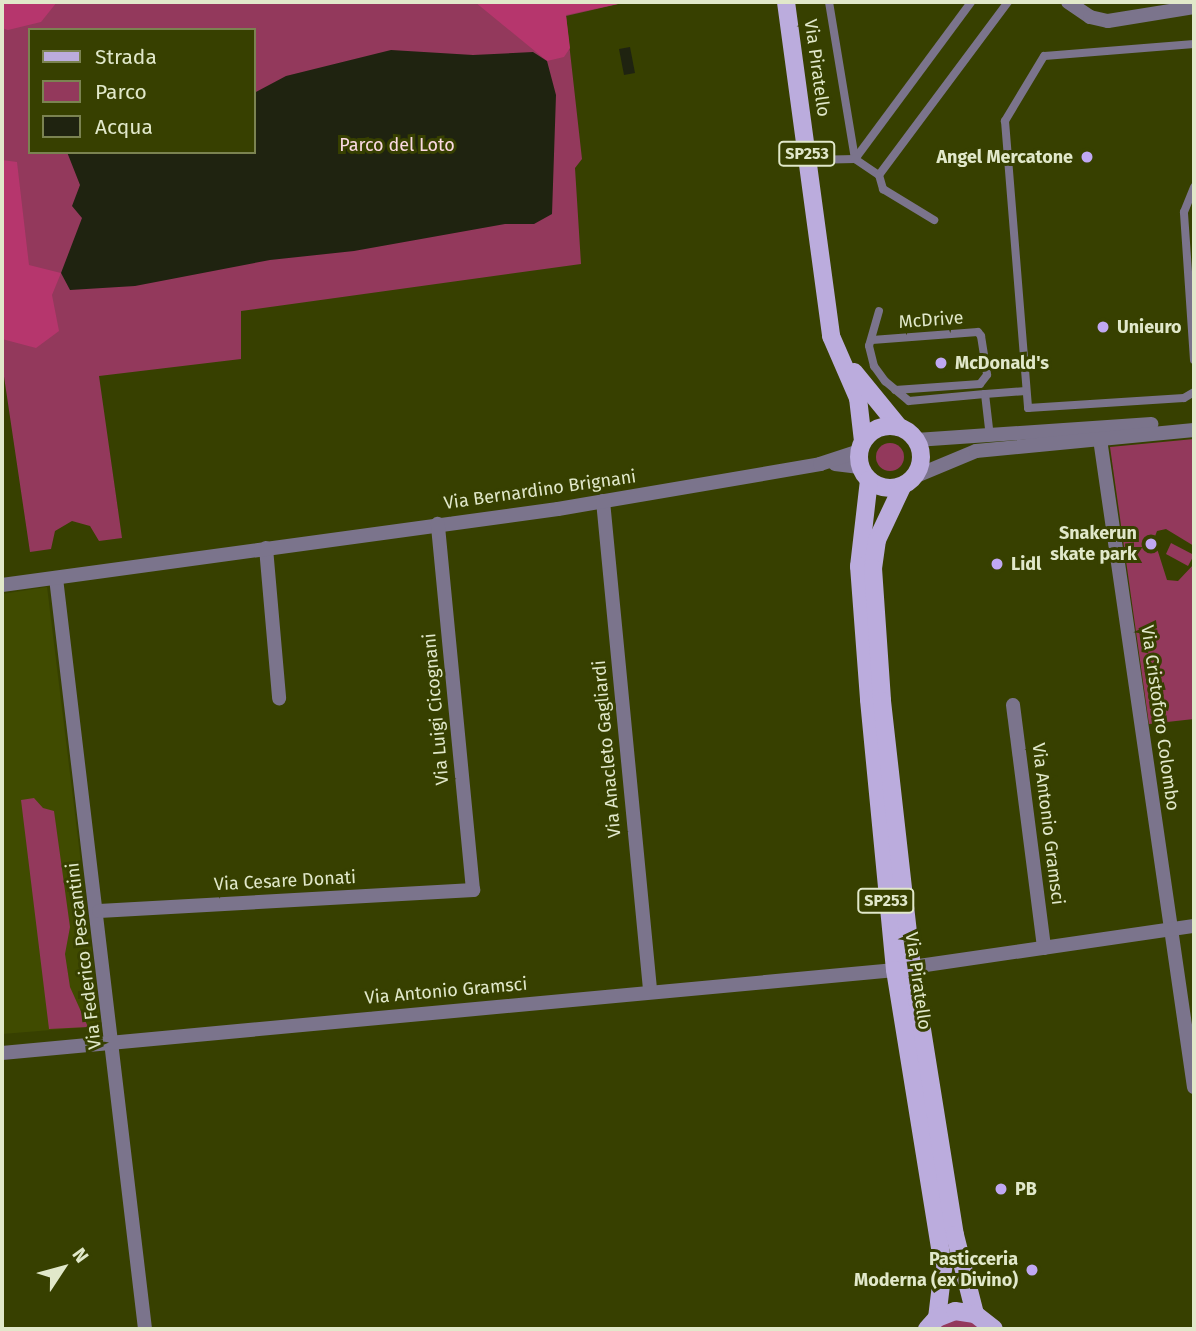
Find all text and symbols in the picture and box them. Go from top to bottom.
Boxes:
street label: Via Piratello [799,18,835,118]
legend [28,28,256,154]
text: Strada [95,44,157,70]
text: Parco [95,79,147,105]
text: Acqua [95,114,153,140]
park label: Parco del Loto [339,134,455,156]
road number: SP253 [777,142,837,166]
place label: Angel Mercatone [936,146,1073,168]
marker: Angel Mercatone [1079,149,1095,165]
street label: McDrive [898,307,964,333]
place label: Unieuro [1117,316,1182,338]
marker: Unieuro [1095,319,1111,335]
place label: McDonald's [955,352,1049,374]
marker: McDonald's [933,355,949,371]
street label: Via Bernardino Brignani [442,466,638,514]
place label: Snakerun skate park [1050,523,1137,566]
marker: Snakerun skate park [1143,536,1159,552]
place label: Lidl [1011,553,1041,575]
marker: Lidl [989,556,1005,572]
street label: Via Cristoforo Colombo [1136,624,1184,812]
street label: Via Luigi Cicognani [419,632,453,786]
street label: Via Anacleto Gagliardi [588,659,626,839]
street label: Via Antonio Gramsci [1027,742,1069,906]
street label: Via Federico Pescantini [62,861,106,1051]
street label: Via Cesare Donati [213,866,357,896]
road number: SP253 [856,888,916,914]
street label: Via Piratello [900,931,936,1031]
street label: Via Antonio Gramsci [364,973,528,1009]
place label: PB [1015,1178,1037,1200]
marker: PB [993,1181,1009,1197]
north arrow [28,1233,98,1303]
text: N [67,1243,93,1267]
place label: Pasticceria Moderna (ex Divino) [854,1249,1018,1292]
marker: Pasticceria Moderna (ex Divino) [1024,1262,1040,1278]

